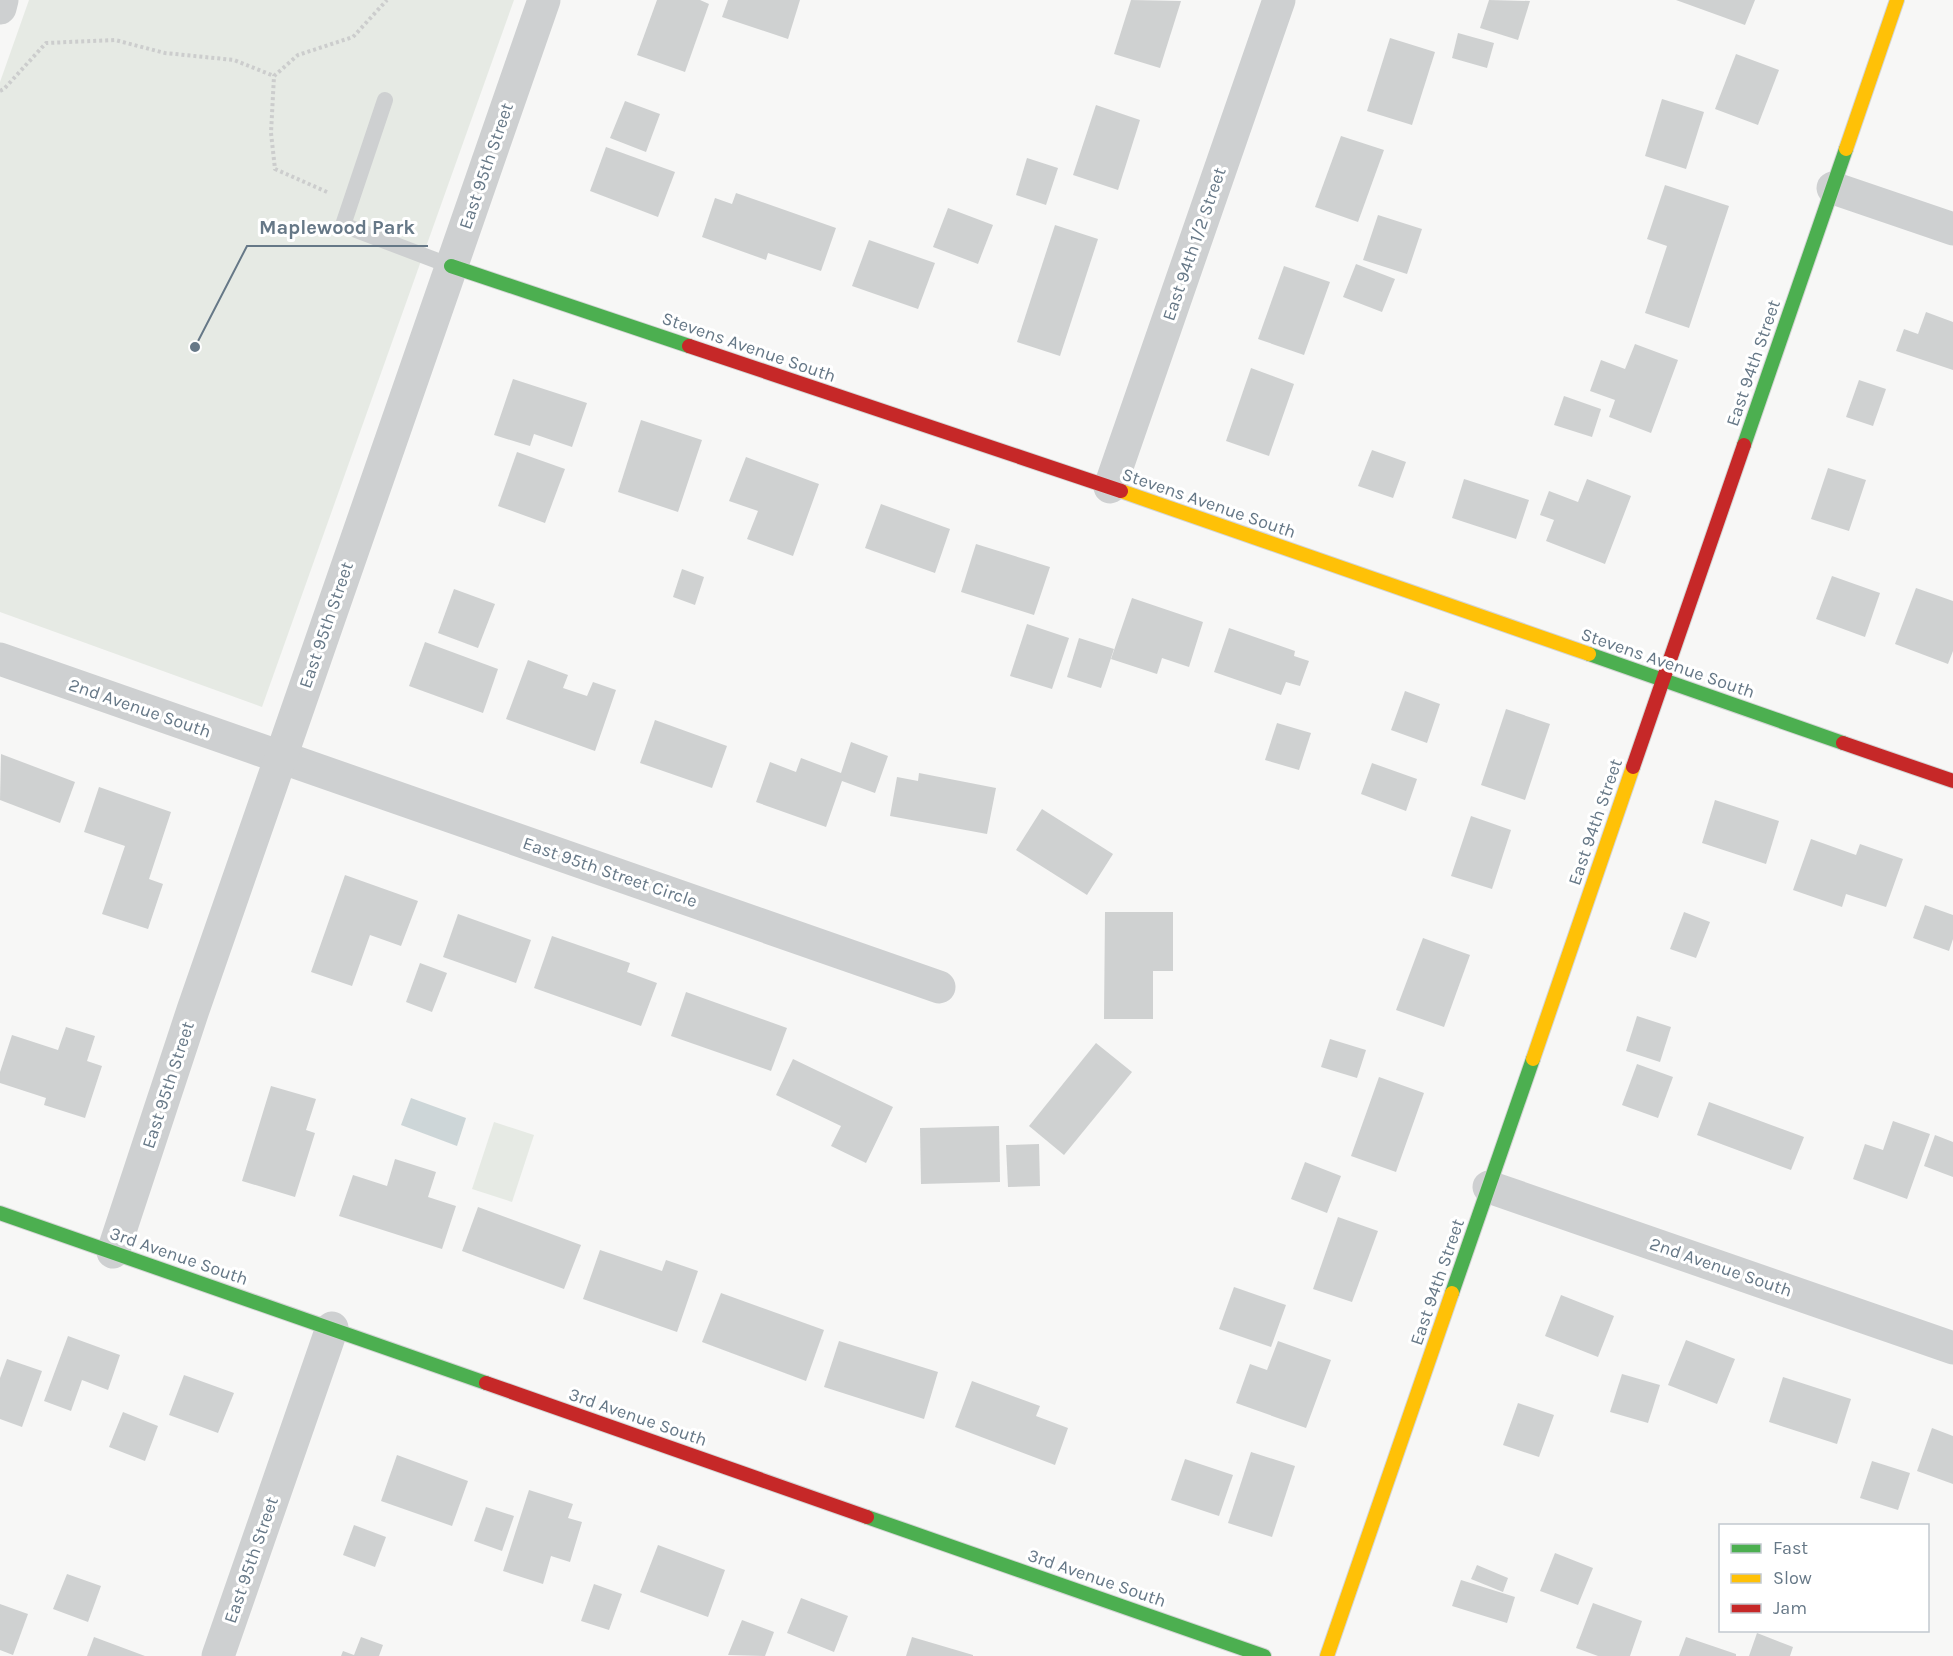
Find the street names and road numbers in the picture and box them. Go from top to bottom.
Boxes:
street label: East 95th Street [454,100,518,232]
street label: East 94th 1/2 Street [1157,164,1231,324]
street label: East 94th Street [1721,297,1785,429]
street label: Stevens Avenue South [659,307,839,387]
street label: Stevens Avenue South [1119,463,1299,543]
street label: East 95th Street [294,559,358,691]
street label: Stevens Avenue South [1578,623,1758,703]
street label: 2nd Avenue South [66,673,214,743]
street label: East 94th Street [1563,756,1627,888]
street label: East 95th Street Circle [520,832,700,912]
street label: East 95th Street [137,1018,199,1151]
street label: East 94th Street [1405,1216,1469,1348]
street label: 3rd Avenue South [107,1222,251,1290]
street label: 2nd Avenue South [1647,1232,1795,1302]
street label: 3rd Avenue South [566,1383,710,1451]
street label: East 95th Street [219,1494,283,1626]
street label: 3rd Avenue South [1025,1544,1169,1612]

